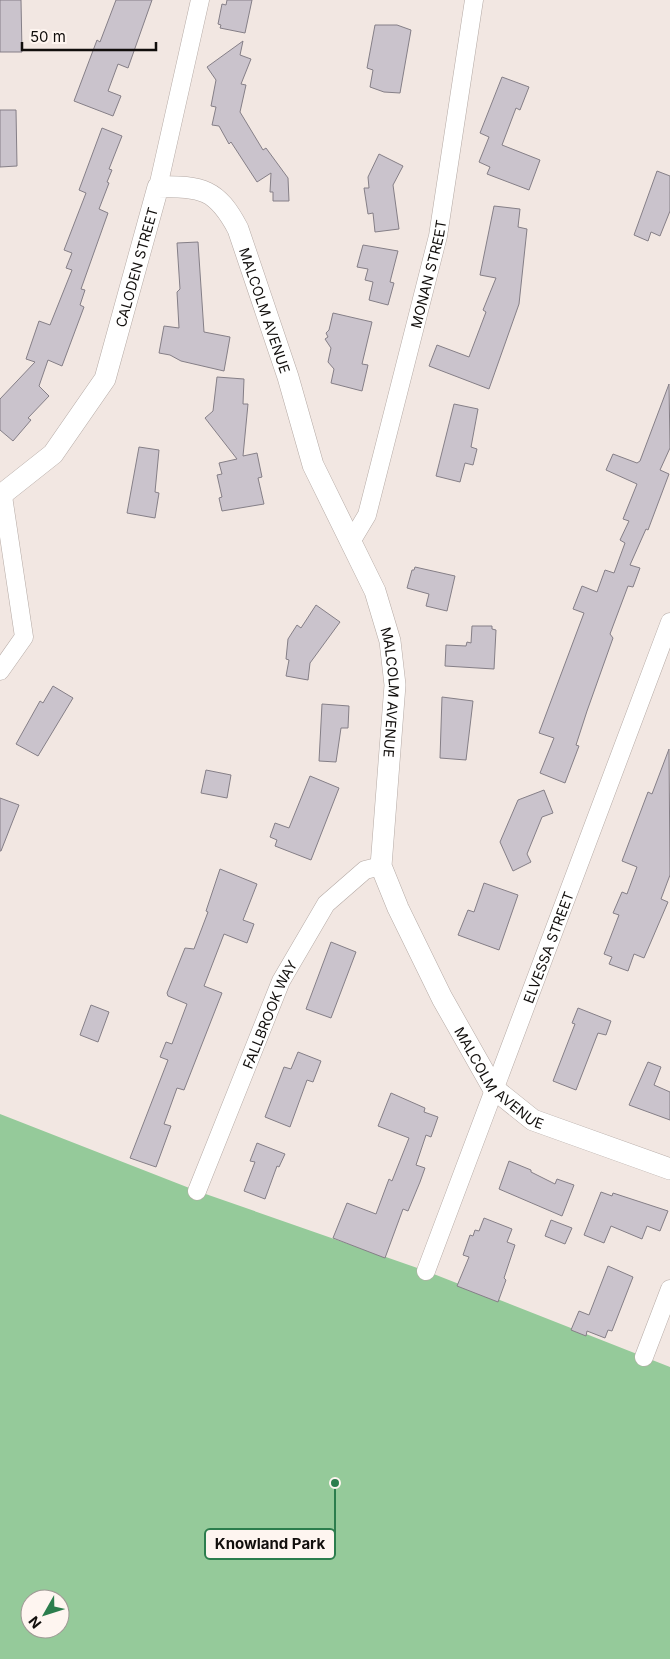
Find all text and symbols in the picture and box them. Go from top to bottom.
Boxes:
scale bar [22,20,156,52]
text: 50 m [30,27,66,46]
street label: CALODEN STREET [111,205,161,329]
street label: MONAN STREET [406,218,449,330]
street label: MALCOLM AVENUE [236,245,295,375]
street label: MALCOLM AVENUE [378,625,403,758]
street label: ELVESSA STREET [519,889,576,1005]
street label: FALLBROOK WAY [238,956,300,1071]
street label: MALCOLM AVENUE [452,1024,546,1132]
callout: Knowland Park [205,1529,335,1559]
text: Knowland Park [215,1534,325,1553]
north arrow [20,1589,70,1639]
text: N [25,1613,44,1632]

